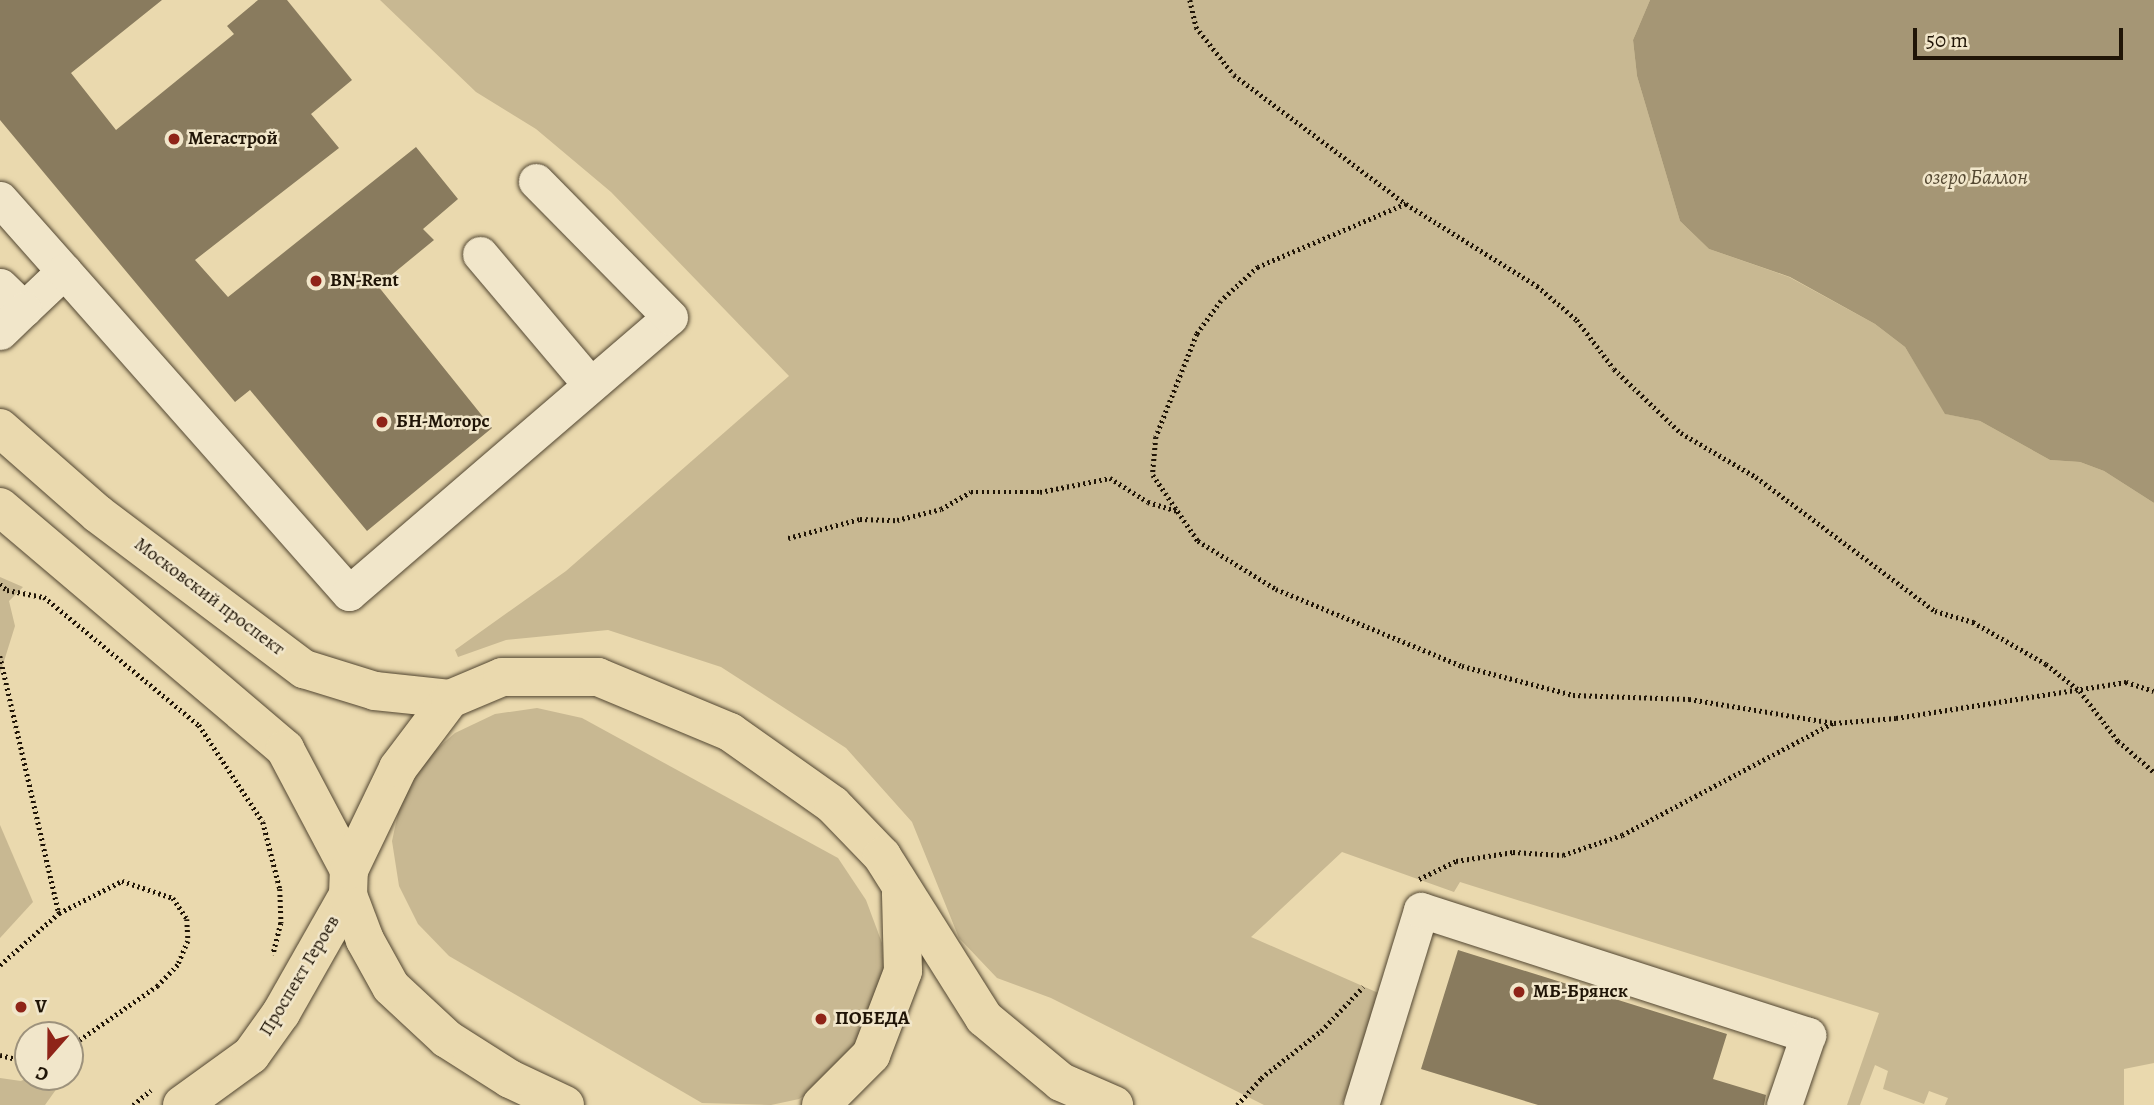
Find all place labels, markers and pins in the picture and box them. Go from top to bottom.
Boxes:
place label: Мегастрой [188,128,278,150]
marker: Мегастрой [166,131,182,147]
place label: BN-Rent [330,270,399,292]
marker: BN-Rent [308,273,324,289]
place label: БН-Моторс [396,411,490,433]
marker: БН-Моторс [374,414,390,430]
place label: МБ-Брянск [1533,981,1628,1003]
marker: МБ-Брянск [1511,984,1527,1000]
place label: V [35,996,47,1018]
marker: V [13,999,29,1015]
place label: ПОБЕДА [835,1008,910,1030]
marker: ПОБЕДА [813,1011,829,1027]

